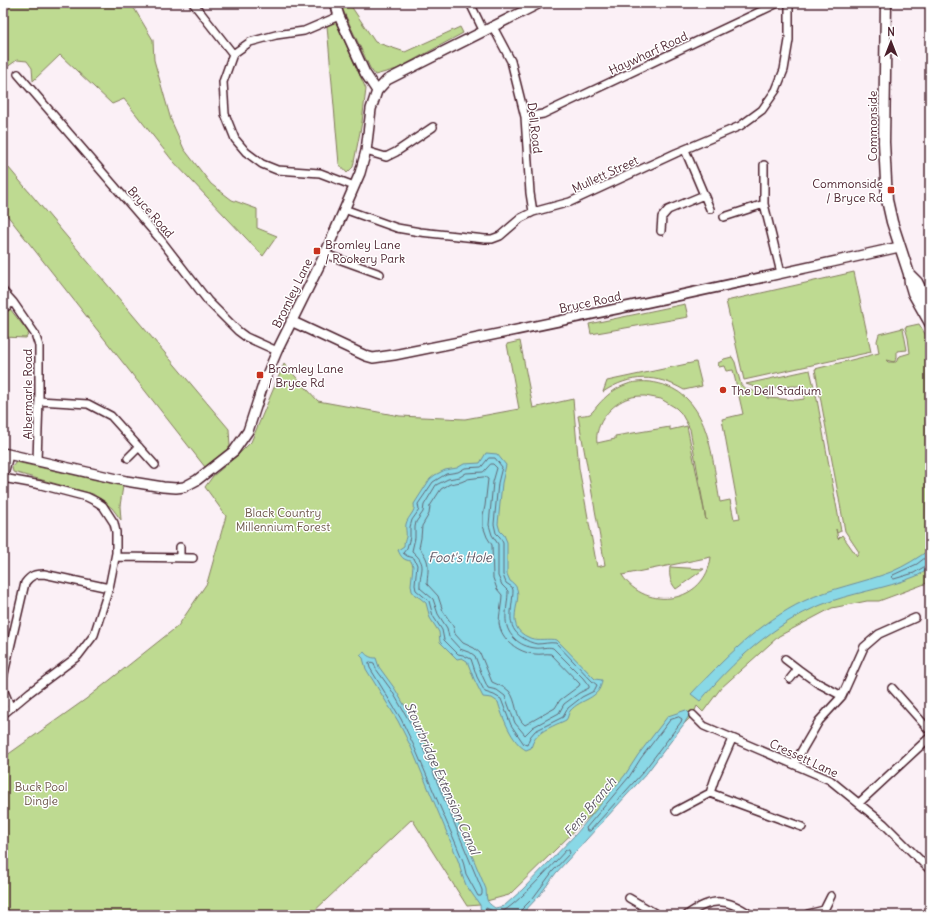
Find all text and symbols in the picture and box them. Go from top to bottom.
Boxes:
north arrow [871,22,911,62]
text: N [887,25,895,39]
street label: Haywharf Road [606,28,690,78]
street label: Commonside [865,91,880,161]
street label: Dell Road [524,102,546,154]
street label: Mullett Street [569,152,641,196]
place label: Commonside / Bryce Rd [812,176,883,205]
street label: Bryce Road [125,183,177,241]
marker: Commonside / Bryce Rd [886,185,896,195]
place label: Bromley Lane / Rookery Park [325,237,405,266]
marker: Bromley Lane / Rookery Park [312,246,322,256]
street label: Bromley Lane [269,256,315,330]
street label: Bryce Road [558,288,622,316]
street label: Albermarle Road [20,349,35,439]
place label: Bromley Lane / Bryce Rd [268,361,343,390]
marker: Bromley Lane / Bryce Rd [255,370,265,380]
place label: The Dell Stadium [731,383,822,398]
marker: The Dell Stadium [718,385,728,395]
park label: Black Country Millennium Forest [236,505,330,534]
water label: Foot's Hole [428,549,493,566]
water label: Stourbridge Extension Canal [401,699,484,859]
street label: Cressett Lane [767,736,841,780]
water label: Fens Branch [560,773,620,840]
park label: Buck Pool Dingle [14,779,68,808]

